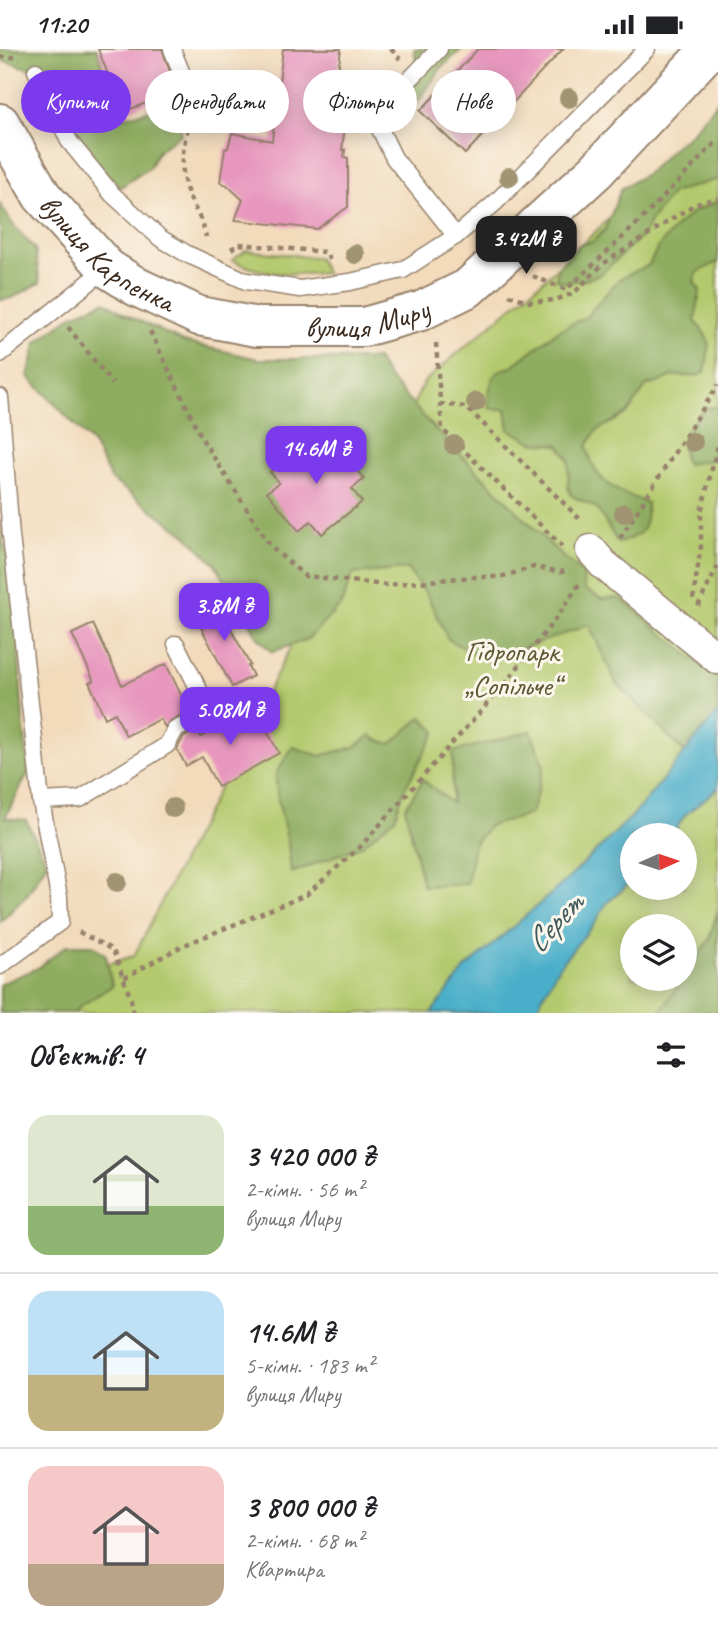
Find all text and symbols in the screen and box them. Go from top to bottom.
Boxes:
text: 11:20 [35,8,87,41]
chip: Купити [21,70,131,133]
chip: Орендувати [145,70,289,133]
chip: Фільтри [303,70,417,133]
chip: Нове [431,70,516,133]
street label: вулиця Карпенка [31,186,183,322]
pin: 3.42M ₴ [461,217,591,276]
text: 3.42M ₴ [492,224,560,253]
street label: вулиця Миру [305,290,437,346]
pin: 14.6M ₴ [251,427,381,486]
text: 14.6M ₴ [282,434,350,463]
pin: 3.8M ₴ [167,583,281,643]
text: 3.8M ₴ [195,591,253,620]
park label: Гідропарк „Сопільче“ [464,632,565,704]
pin: 5.08M ₴ [165,687,295,747]
text: 5.08M ₴ [196,695,264,724]
north arrow [620,823,696,899]
map controls [620,823,697,991]
water label: Серет [516,881,595,961]
button: layers [620,914,697,991]
text: Об’єктів: 4 [28,1036,144,1074]
icon: filters [652,1036,690,1074]
text: 3 420 000 ₴ [245,1137,375,1175]
icon: home [84,1143,168,1227]
text: 2-кімн. · 56 m² [245,1175,363,1204]
text: вулиця Миру [245,1204,341,1233]
text: 14.6M ₴ [245,1313,335,1351]
icon: home [84,1319,168,1403]
text: 5-кімн. · 183 m² [245,1351,374,1380]
text: вулиця Миру [245,1380,341,1409]
text: 3 800 000 ₴ [245,1488,375,1526]
icon: home [84,1494,168,1578]
text: 2-кімн. · 68 m² [245,1526,363,1555]
text: Квартира [245,1555,323,1584]

